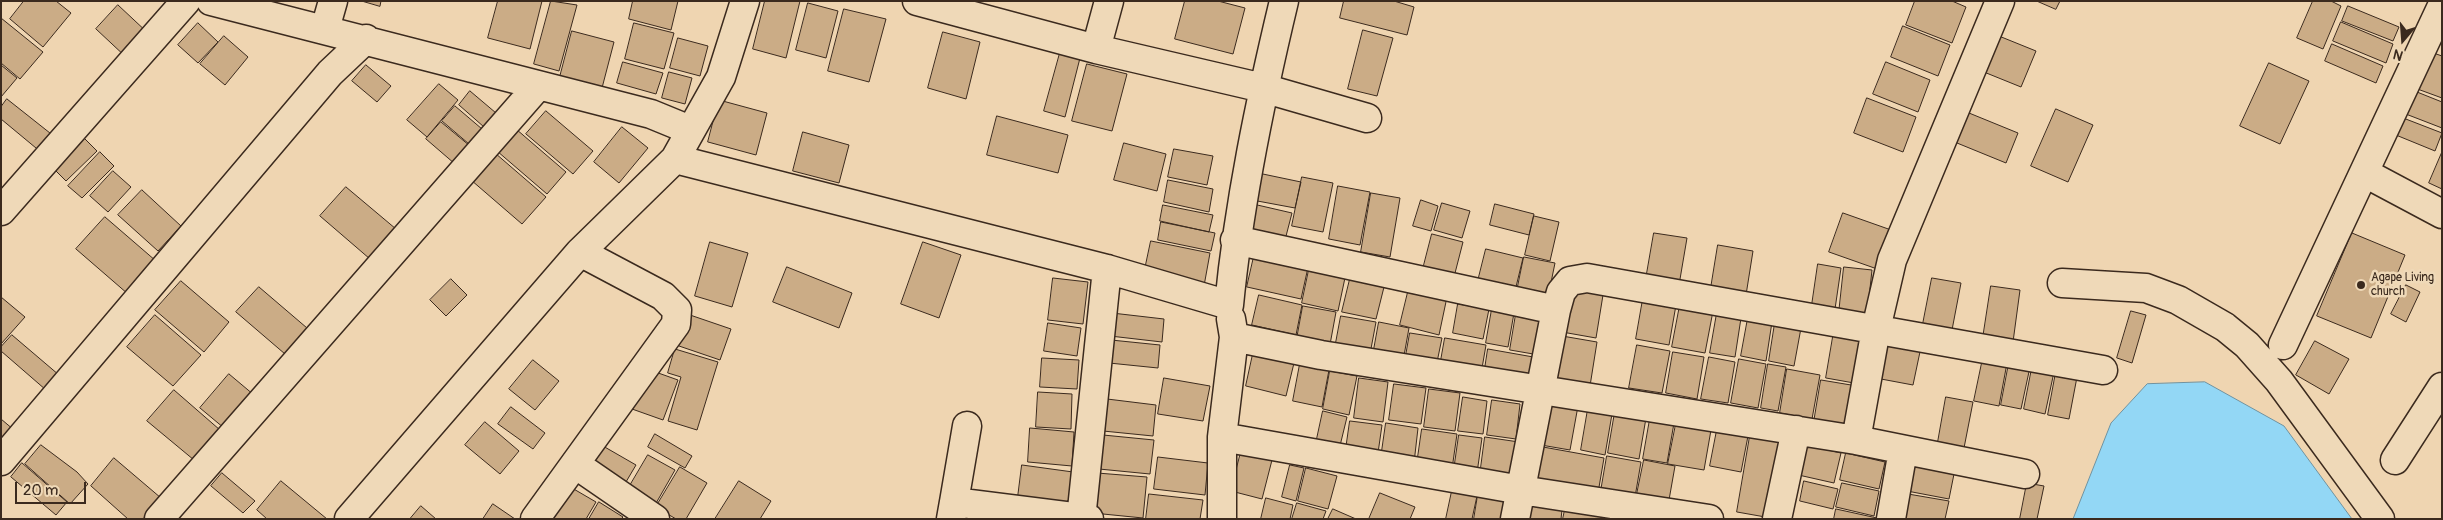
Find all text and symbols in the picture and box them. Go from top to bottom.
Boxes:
north arrow [2378,15,2428,65]
text: N [2391,45,2405,64]
place label: Agape Living church [2371,271,2434,299]
marker: Agape Living church [2355,279,2367,291]
scale bar [18,472,89,504]
text: 20 m [23,481,58,500]

